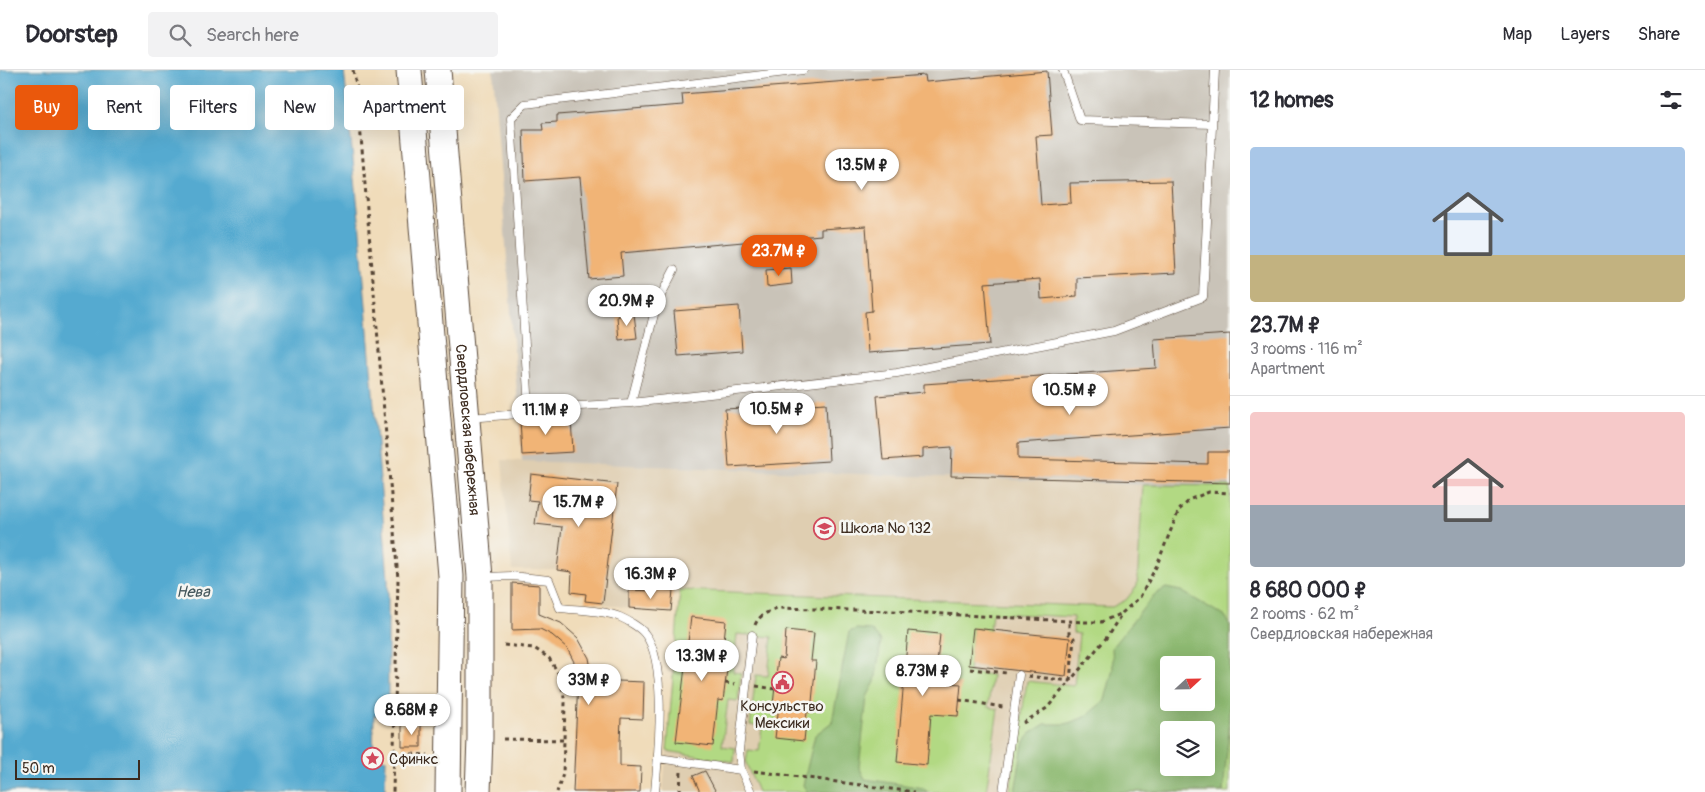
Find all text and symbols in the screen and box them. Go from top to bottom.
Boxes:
search box [148,12,498,57]
text: Doorstep [25,20,118,49]
icon: search [166,21,194,49]
text: Search here [206,23,299,47]
text: Map [1503,23,1532,46]
text: Layers [1560,23,1610,46]
text: Share [1638,23,1680,46]
chip: Buy [15,85,78,130]
chip: Rent [88,85,160,130]
chip: Filters [170,85,255,130]
chip: New [265,85,334,130]
chip: Apartment [344,85,464,130]
icon: filters [1657,86,1685,114]
text: 12 homes [1250,87,1333,114]
pin: 13.5M ₽ [816,148,908,191]
text: 13.5M ₽ [836,155,888,175]
icon: home [1423,179,1513,269]
pin: 23.7M ₽ [733,234,825,277]
text: 23.7M ₽ [752,241,806,261]
pin: 20.9M ₽ [581,284,673,327]
text: 20.9M ₽ [599,291,655,311]
text: 23.7M ₽ [1250,312,1321,339]
text: 3 rooms · 116 m² [1250,339,1363,359]
street label: Свердловская набережная [451,343,484,516]
text: Apartment [1250,359,1325,379]
pin: 10.5M ₽ [1024,374,1116,416]
text: 10.5M ₽ [1043,380,1097,400]
pin: 10.5M ₽ [731,392,823,435]
pin: 11.1M ₽ [500,394,592,436]
text: 10.5M ₽ [750,399,804,419]
text: 11.1M ₽ [523,400,569,420]
icon: home [1423,445,1513,535]
pin: 15.7M ₽ [533,486,625,528]
text: 15.7M ₽ [553,492,605,512]
school or university icon: Школа № 132 [813,516,837,540]
place label: Школа № 132 [841,519,931,538]
pin: 16.3M ₽ [605,558,697,600]
text: 16.3M ₽ [625,564,677,584]
text: 8 680 000 ₽ [1250,577,1367,604]
water label: Нева [176,582,211,602]
text: 2 rooms · 62 m² [1250,604,1359,624]
text: Свердловская набережная [1250,624,1433,644]
pin: 13.3M ₽ [656,640,748,682]
text: 13.3M ₽ [676,646,728,666]
pin: 8.73M ₽ [877,654,969,697]
north arrow [1160,656,1215,711]
map controls [1160,656,1215,776]
text: 8.73M ₽ [896,661,950,681]
pin: 33M ₽ [554,664,624,706]
text: 33M ₽ [568,670,610,690]
public building icon: Консульство Мексики [770,671,794,695]
pin: 8.68M ₽ [366,694,458,736]
place label: Консульство Мексики [740,697,824,733]
text: 8.68M ₽ [385,700,439,720]
button: layers [1160,721,1215,776]
place icon: Сфинкс [361,747,385,771]
place label: Сфинкс [389,750,439,769]
scale bar [15,757,140,780]
text: 50 m [22,760,55,777]

